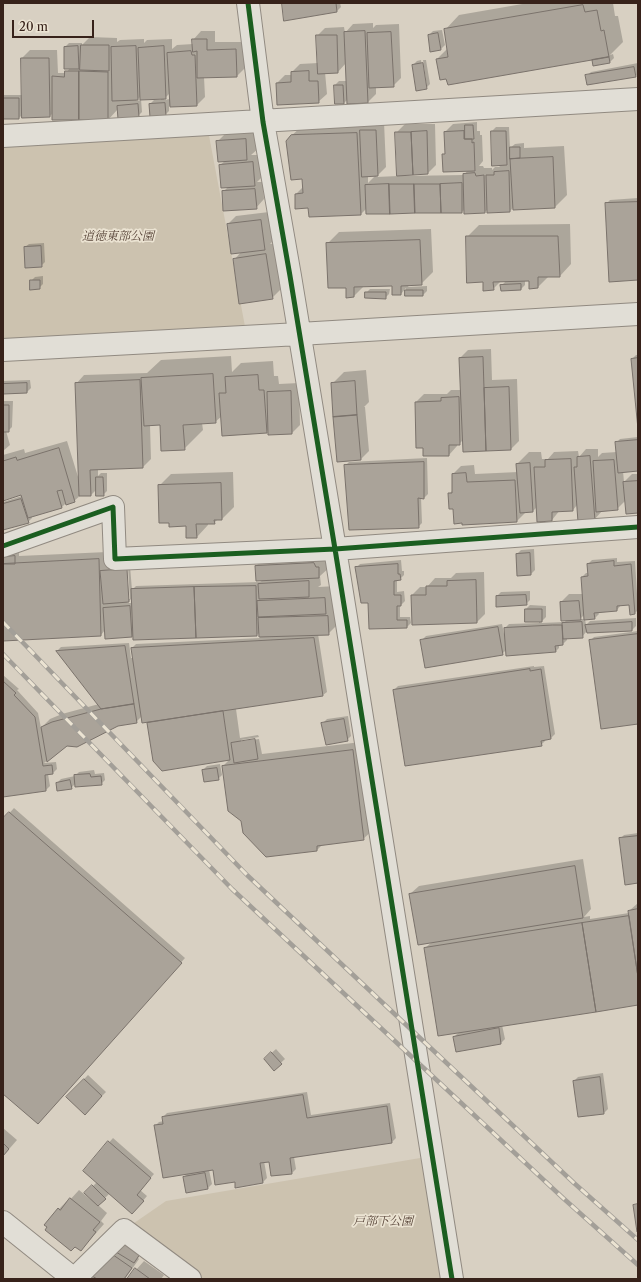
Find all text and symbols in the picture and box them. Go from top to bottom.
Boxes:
scale bar [14,12,96,38]
text: 20 m [19,19,48,34]
park label: 道徳東部公園 [82,230,154,244]
park label: 戸部下公園 [353,1215,413,1229]

